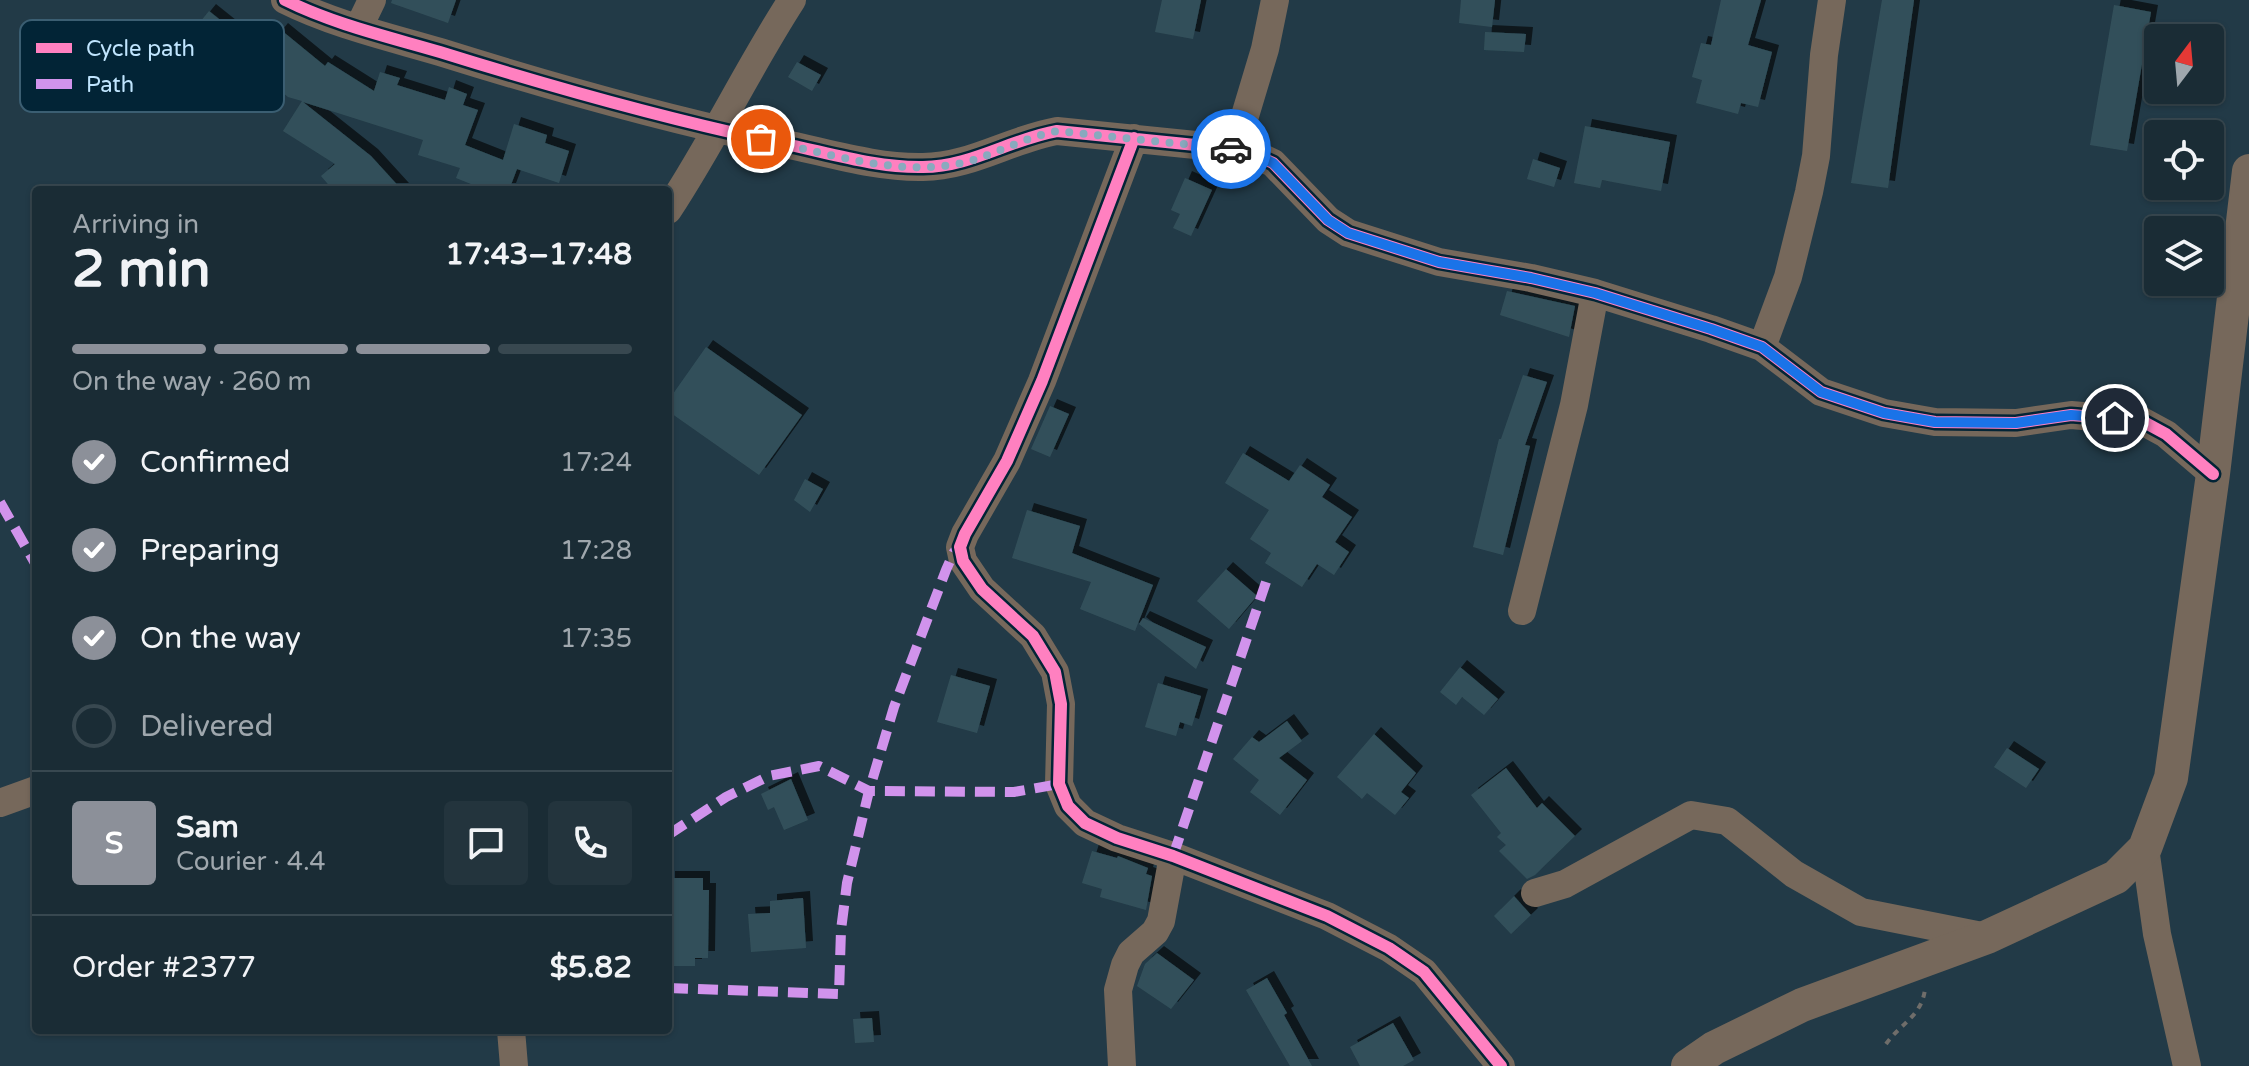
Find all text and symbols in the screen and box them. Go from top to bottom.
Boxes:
legend [20,20,284,112]
north arrow [2144,24,2224,104]
map controls [2144,24,2224,296]
text: Cycle path [86,36,195,62]
text: Path [86,72,134,98]
pin [727,105,795,173]
courier [1191,109,1271,189]
icon: bag [739,117,783,161]
button: locate [2144,120,2224,200]
icon: car [1209,127,1253,171]
text: Arriving in [72,209,199,240]
button: layers [2144,216,2224,296]
text: 17:43–17:48 [445,236,632,273]
text: 2 min [72,238,211,301]
text: On the way · 260 m [72,366,311,397]
pin [2081,384,2149,452]
icon: home [2093,396,2137,440]
icon: check [72,440,116,484]
text: Confirmed [140,444,291,481]
text: 17:24 [560,447,632,478]
icon: check [72,528,116,572]
text: Preparing [140,532,280,569]
text: 17:28 [560,535,632,566]
icon: check [72,616,116,660]
text: On the way [140,620,301,657]
text: 17:35 [560,623,632,654]
text: Delivered [140,708,274,745]
button: chat [444,801,528,885]
button: phone [548,801,632,885]
text: Sam [176,809,239,846]
text: S [105,825,123,862]
text: Courier · 4.4 [176,846,326,877]
text: Order #2377 [72,949,256,986]
text: $5.82 [550,949,632,986]

